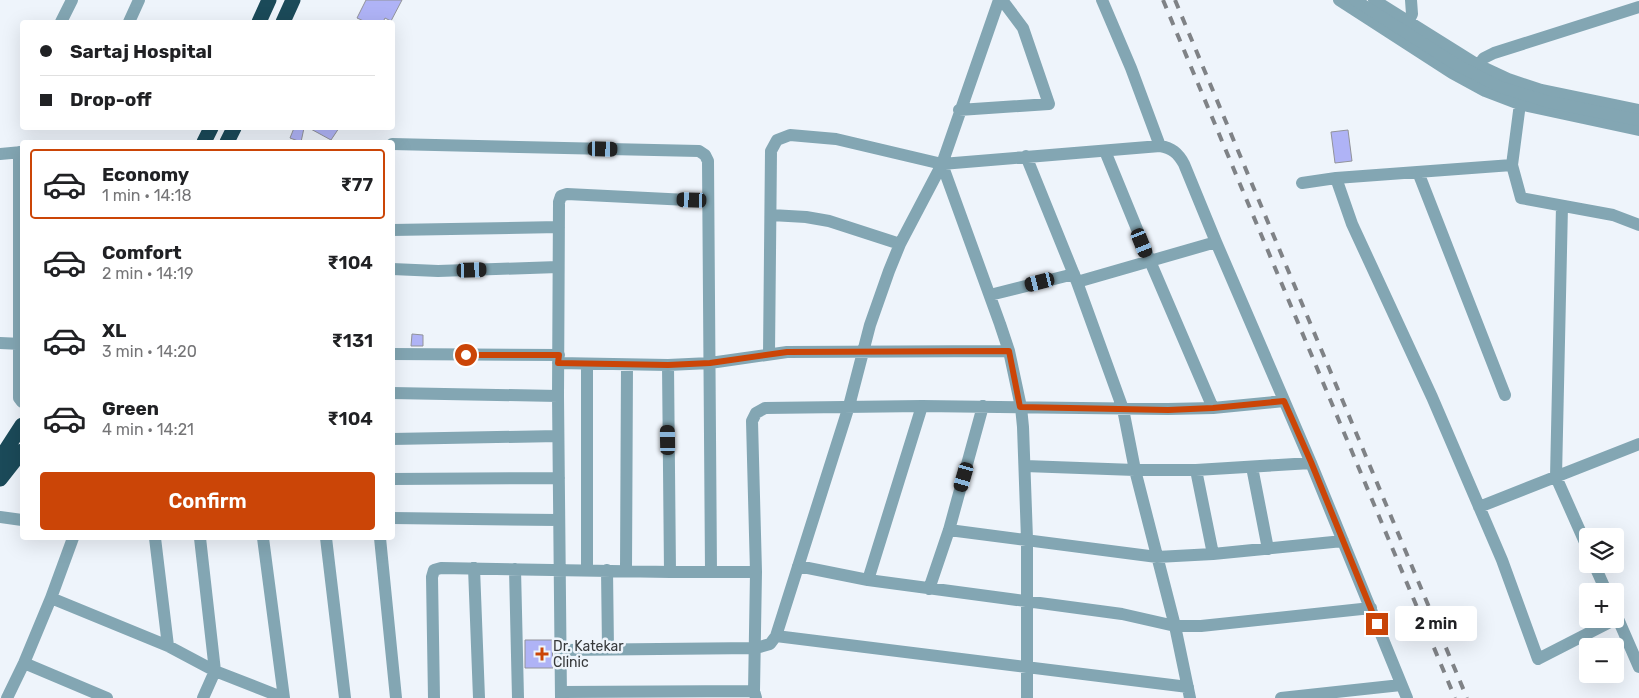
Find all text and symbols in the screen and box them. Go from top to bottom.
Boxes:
text: Sartaj Hospital [70,40,212,63]
text: Drop-off [70,88,152,111]
car [587,141,618,157]
icon: car [42,162,87,207]
text: Economy [102,163,189,186]
text: ₹77 [340,173,373,196]
text: 1 min · 14:18 [102,186,192,205]
car [676,192,707,208]
car [1129,226,1154,260]
icon: car [42,240,87,285]
text: Comfort [102,241,182,264]
text: ₹104 [327,251,373,274]
car [456,262,487,278]
text: 2 min · 14:19 [102,264,193,283]
car [1023,271,1056,293]
icon: car [42,318,87,363]
text: XL [102,319,126,342]
text: ₹131 [332,329,373,352]
text: 3 min · 14:20 [102,342,197,361]
route start [455,344,477,366]
icon: car [42,396,87,441]
text: Green [102,397,159,420]
text: ₹104 [327,407,373,430]
text: 4 min · 14:21 [102,420,194,439]
car [660,425,675,455]
car [952,461,975,493]
button: Confirm [40,472,375,530]
map controls [1579,528,1624,683]
button: layers [1579,528,1624,573]
button: + [1579,583,1624,628]
callout: 2 min [1394,606,1477,642]
route end [1366,613,1388,635]
text: 2 min [1415,614,1457,633]
place label: Dr. Katekar Clinic [553,638,624,671]
button: − [1579,638,1624,683]
marker: Dr. Katekar Clinic [535,647,549,661]

